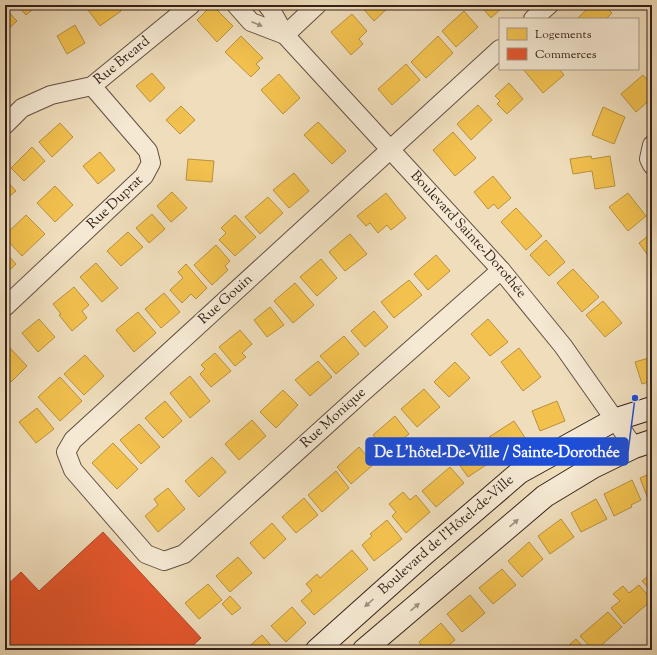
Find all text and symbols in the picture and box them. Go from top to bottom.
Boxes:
legend [499,18,639,70]
one-way arrow [252,22,264,28]
text: Logements [535,26,592,44]
street label: Rue Breard [90,32,155,90]
text: Commerces [535,46,597,64]
street label: Boulevard Sainte-Dorothée [405,167,530,303]
street label: Rue Duprat [83,171,148,234]
street label: Rue Gouin [195,270,257,330]
street label: Rue Monique [297,383,371,453]
callout: De L'hôtel-De-Ville / Sainte-Dorothée [366,438,628,465]
text: De L'hôtel-De-Ville / Sainte-Dorothée [374,443,620,464]
street label: Boulevard de l'Hôtel-de-Ville [374,471,519,600]
one-way arrow [509,518,519,527]
one-way arrow [364,598,374,608]
one-way arrow [410,603,420,612]

